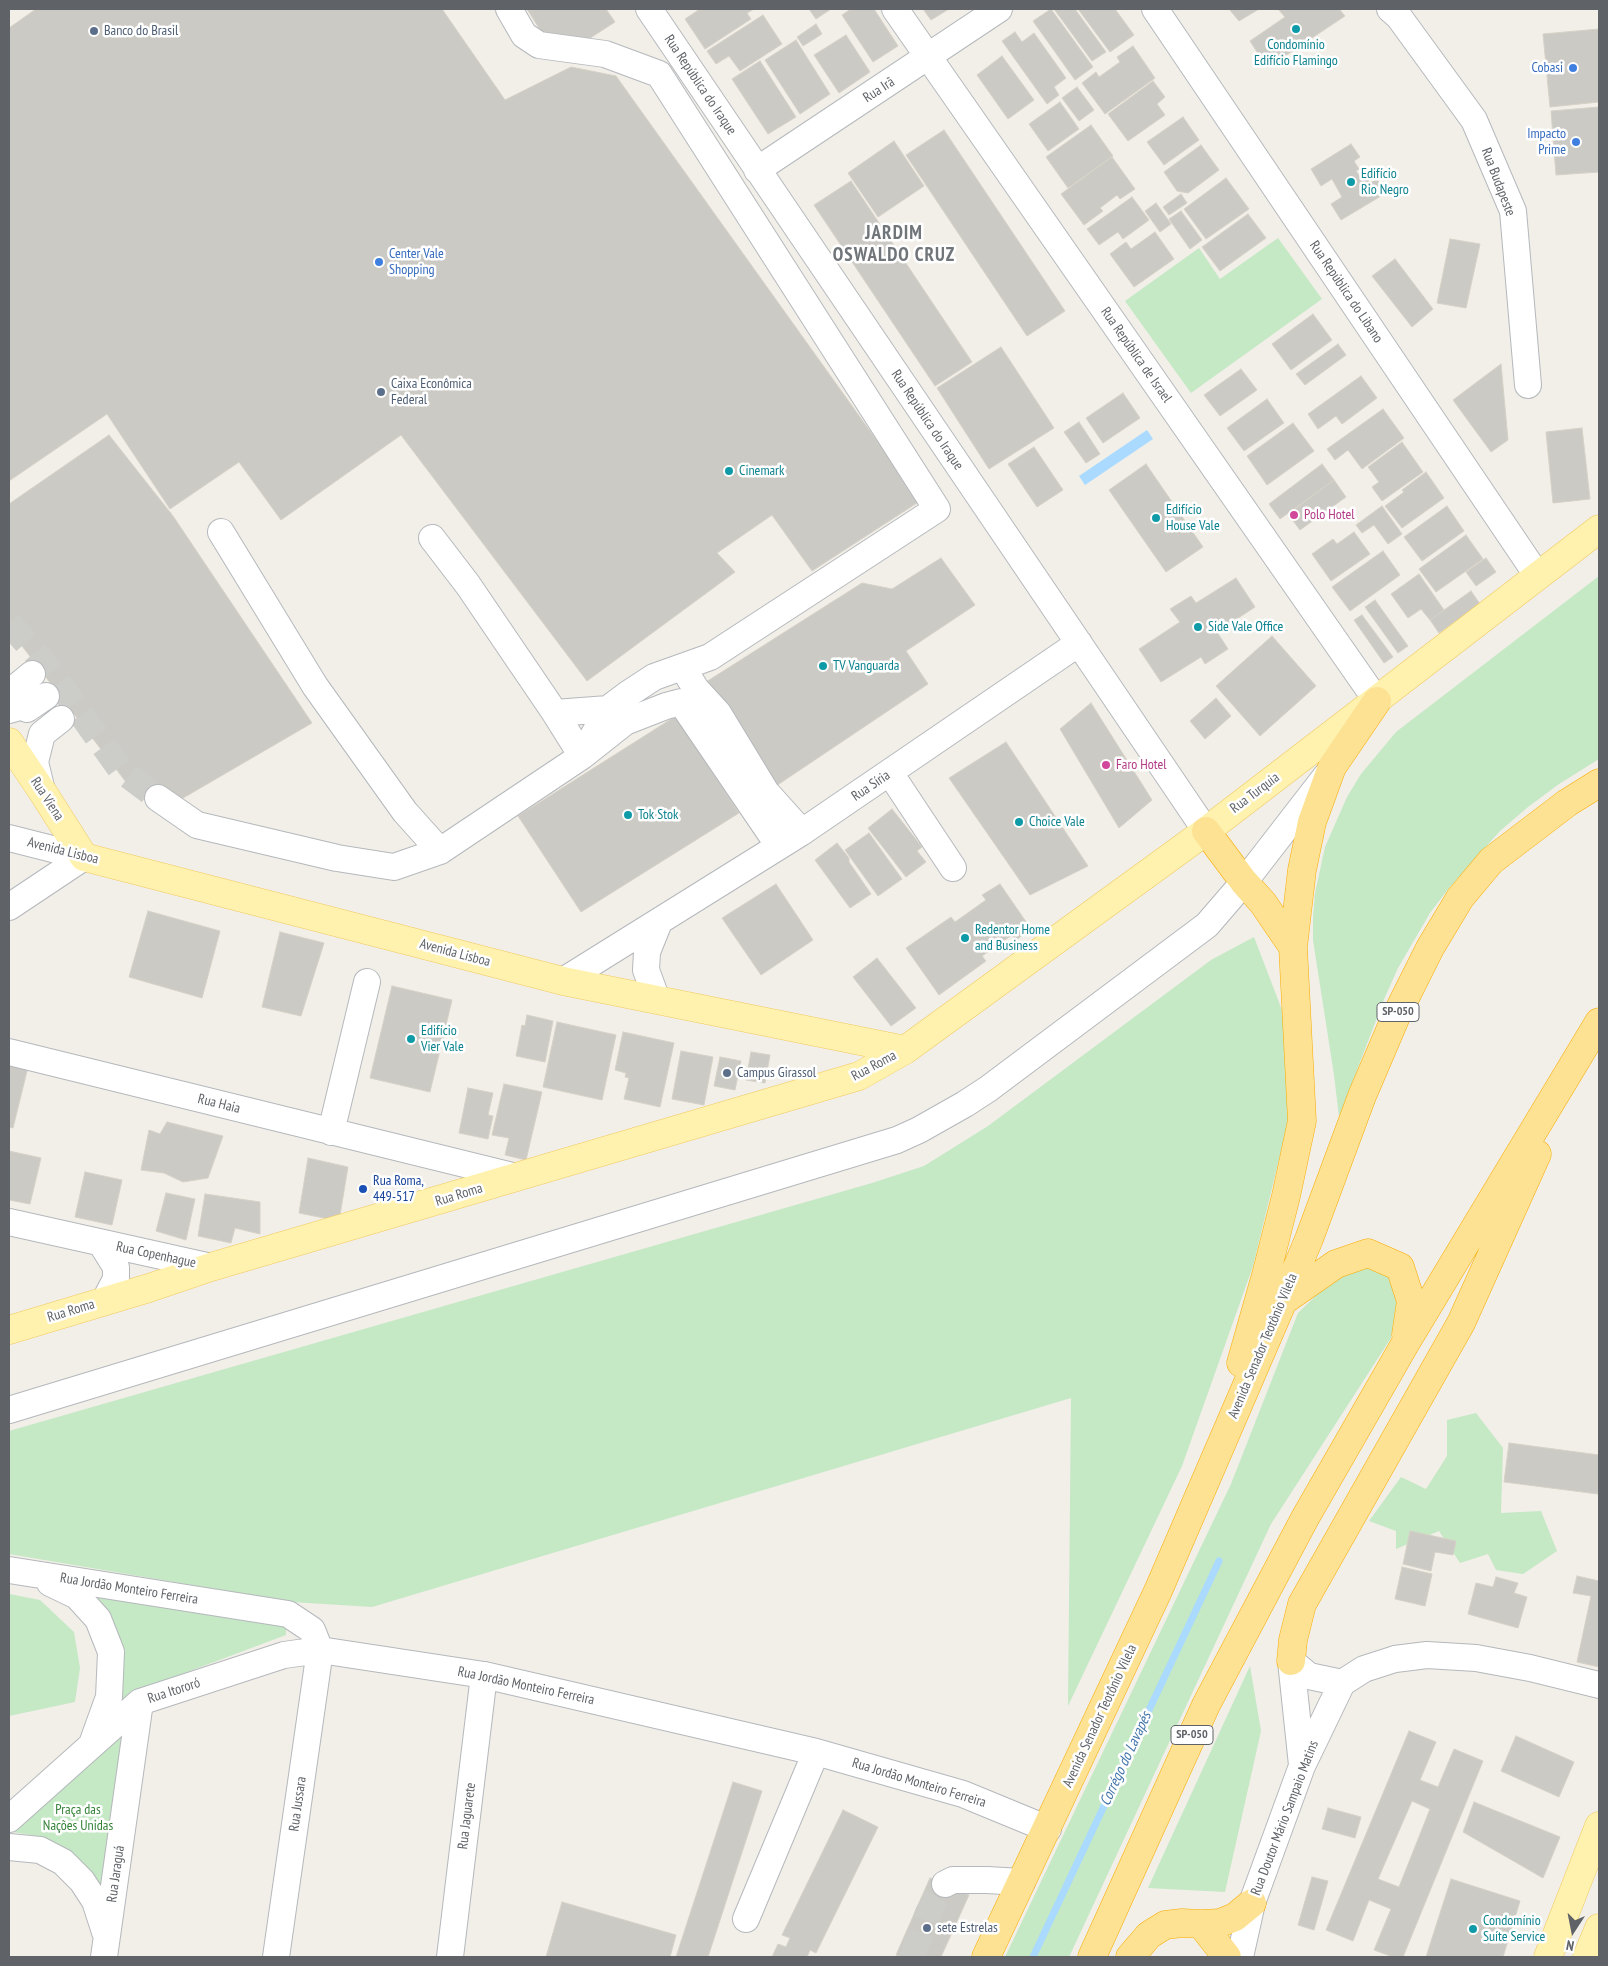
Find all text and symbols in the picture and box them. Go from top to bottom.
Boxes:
place label: Banco do Brasil [104,23,178,39]
marker: Condomínio Edifício Flamingo [1290,23,1302,35]
marker: Banco do Brasil [88,25,100,37]
street label: Rua República do Iraque [660,32,740,138]
place label: Condomínio Edifício Flamingo [1254,37,1338,70]
place label: Cobasi [1531,60,1563,76]
marker: Cobasi [1567,62,1579,74]
street label: Rua Irã [860,74,898,106]
place label: Impacto Prime [1527,126,1566,158]
marker: Impacto Prime [1570,136,1582,148]
street label: Rua Budapeste [1477,145,1519,219]
place label: Edifício Rio Negro [1361,166,1409,198]
marker: Edifício Rio Negro [1345,176,1357,188]
district label: JARDIM OSWALDO CRUZ [831,223,957,267]
street label: Rua República do Libano [1306,238,1386,346]
place label: Center Vale Shopping [389,246,444,278]
marker: Center Vale Shopping [373,256,385,268]
street label: Rua República de Israel [1097,304,1175,406]
street label: Rua República do Iraque [887,367,967,473]
place label: Caixa Econômica Federal [391,376,472,408]
marker: Caixa Econômica Federal [375,386,387,398]
place label: Cinemark [739,463,784,479]
marker: Cinemark [723,465,735,477]
place label: Edifício House Vale [1166,502,1220,534]
place label: Polo Hotel [1304,507,1355,523]
marker: Polo Hotel [1288,509,1300,521]
marker: Edifício House Vale [1150,512,1162,524]
place label: Side Vale Office [1208,619,1283,635]
marker: Side Vale Office [1192,621,1204,633]
place label: TV Vanguarda [833,658,899,674]
marker: TV Vanguarda [817,660,829,672]
place label: Faro Hotel [1116,757,1167,773]
marker: Faro Hotel [1100,759,1112,771]
street label: Rua Síria [849,767,893,805]
street label: Rua Turquia [1227,769,1283,817]
street label: Rua Viena [27,774,67,824]
place label: Tok Stok [638,807,678,823]
marker: Tok Stok [622,809,634,821]
place label: Choice Vale [1029,814,1085,830]
marker: Choice Vale [1013,816,1025,828]
street label: Avenida Lisboa [26,834,100,868]
place label: Redentor Home and Business [975,922,1050,954]
marker: Redentor Home and Business [959,932,971,944]
street label: Avenida Lisboa [418,936,492,970]
road number: SP-050 [1377,1002,1419,1022]
place label: Edifício Vier Vale [421,1023,464,1056]
marker: Edifício Vier Vale [405,1033,417,1045]
street label: Rua Roma [849,1047,899,1085]
place label: Campus Girassol [737,1065,816,1081]
marker: Campus Girassol [721,1067,733,1079]
street label: Rua Haia [196,1091,242,1117]
place label: Rua Roma, 449-517 [373,1173,424,1206]
street label: Rua Roma [433,1180,485,1210]
marker: Rua Roma, 449-517 [357,1183,369,1195]
street label: Rua Copenhague [115,1238,197,1272]
street label: Avenida Senador Teotônio Vilela [1225,1271,1301,1421]
street label: Rua Roma [45,1296,97,1326]
street label: Rua Jordão Monteiro Ferreira [59,1570,199,1608]
street label: Avenida Senador Teotônio Vilela [1060,1642,1140,1790]
street label: Rua Jordão Monteiro Ferreira [456,1663,596,1709]
street label: Rua Itororó [146,1675,202,1707]
water label: Corrégo do Lavapés [1096,1709,1156,1809]
road number: SP-050 [1171,1726,1213,1744]
street label: Rua Doutor Mário Sampaio Matins [1248,1738,1322,1898]
street label: Rua Jordão Monteiro Ferreira [850,1755,988,1811]
street label: Rua Jussara [286,1775,310,1833]
street label: Rua Jaguarete [455,1782,479,1850]
park label: Praça das Nações Unidas [43,1802,113,1834]
street label: Rua Jaraguá [104,1844,128,1904]
north arrow [1548,1906,1598,1956]
place label: Condomínio Suíte Service [1483,1913,1545,1945]
place label: sete Estrelas [937,1920,998,1936]
marker: sete Estrelas [921,1922,933,1934]
marker: Condomínio Suíte Service [1467,1923,1479,1935]
text: N [1565,1936,1576,1955]

